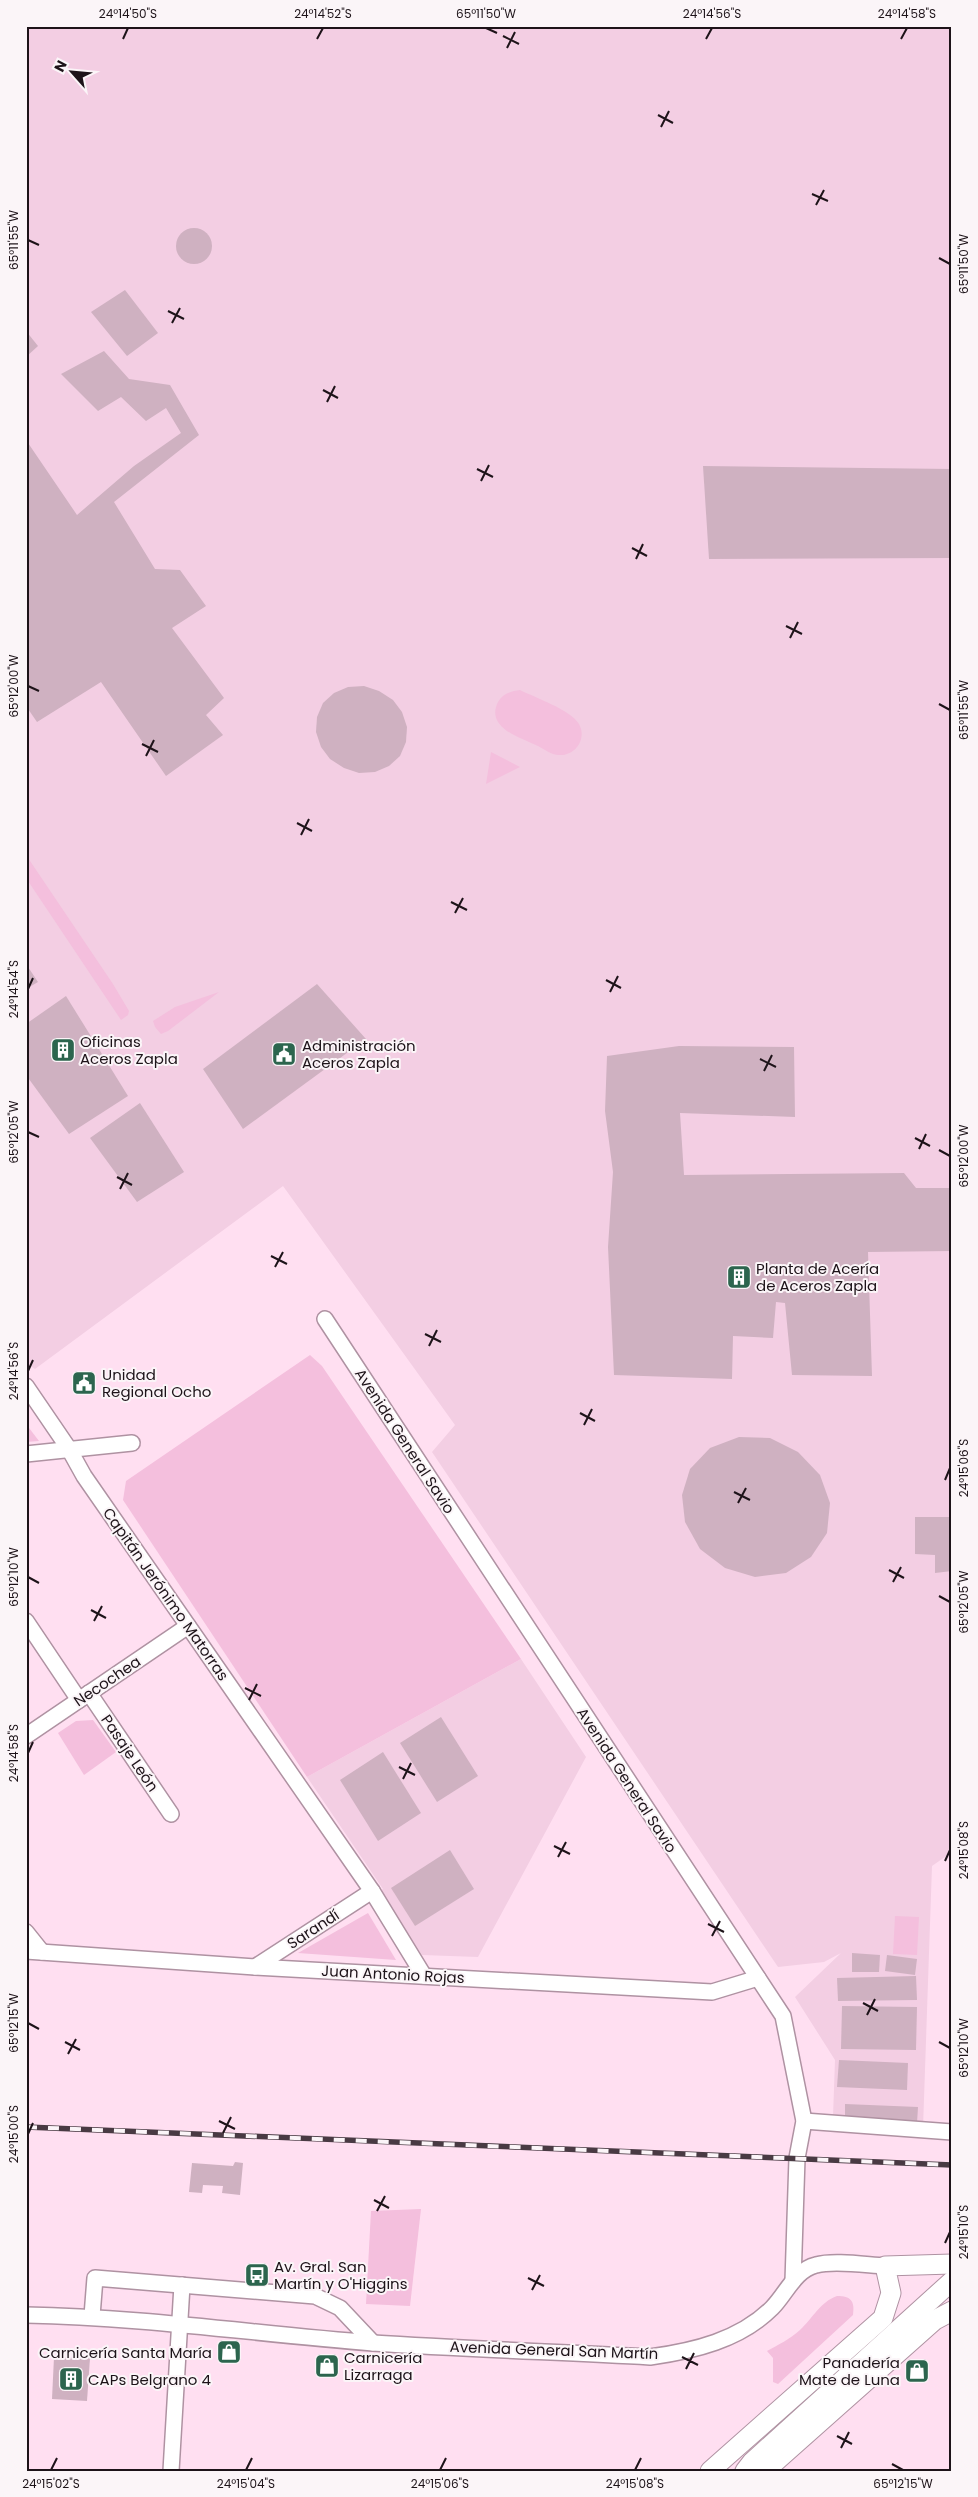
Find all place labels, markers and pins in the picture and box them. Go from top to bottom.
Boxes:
place label: Oficinas Aceros Zapla [80,1031,178,1069]
place label: Administración Aceros Zapla [302,1035,416,1073]
building icon: Oficinas Aceros Zapla [50,1037,76,1063]
public building icon: Administración Aceros Zapla [271,1041,297,1067]
place label: Planta de Acería de Aceros Zapla [756,1258,879,1296]
building icon: Planta de Acería de Aceros Zapla [726,1264,752,1290]
place label: Unidad Regional Ocho [102,1364,211,1402]
public building icon: Unidad Regional Ocho [71,1370,97,1396]
place label: Av. Gral. San Martín y O'Higgins [274,2256,408,2294]
bus stop icon: Av. Gral. San Martín y O'Higgins [244,2262,270,2288]
shop icon: Carnicería Santa María [216,2339,242,2365]
place label: Carnicería Santa María [39,2342,212,2363]
place label: Carnicería Lizarraga [344,2347,422,2385]
place label: Panadería Mate de Luna [799,2352,900,2390]
shop icon: Carnicería Lizarraga [314,2353,340,2379]
shop icon: Panadería Mate de Luna [904,2358,930,2384]
building icon: CAPs Belgrano 4 [58,2366,84,2392]
place label: CAPs Belgrano 4 [88,2369,211,2390]

